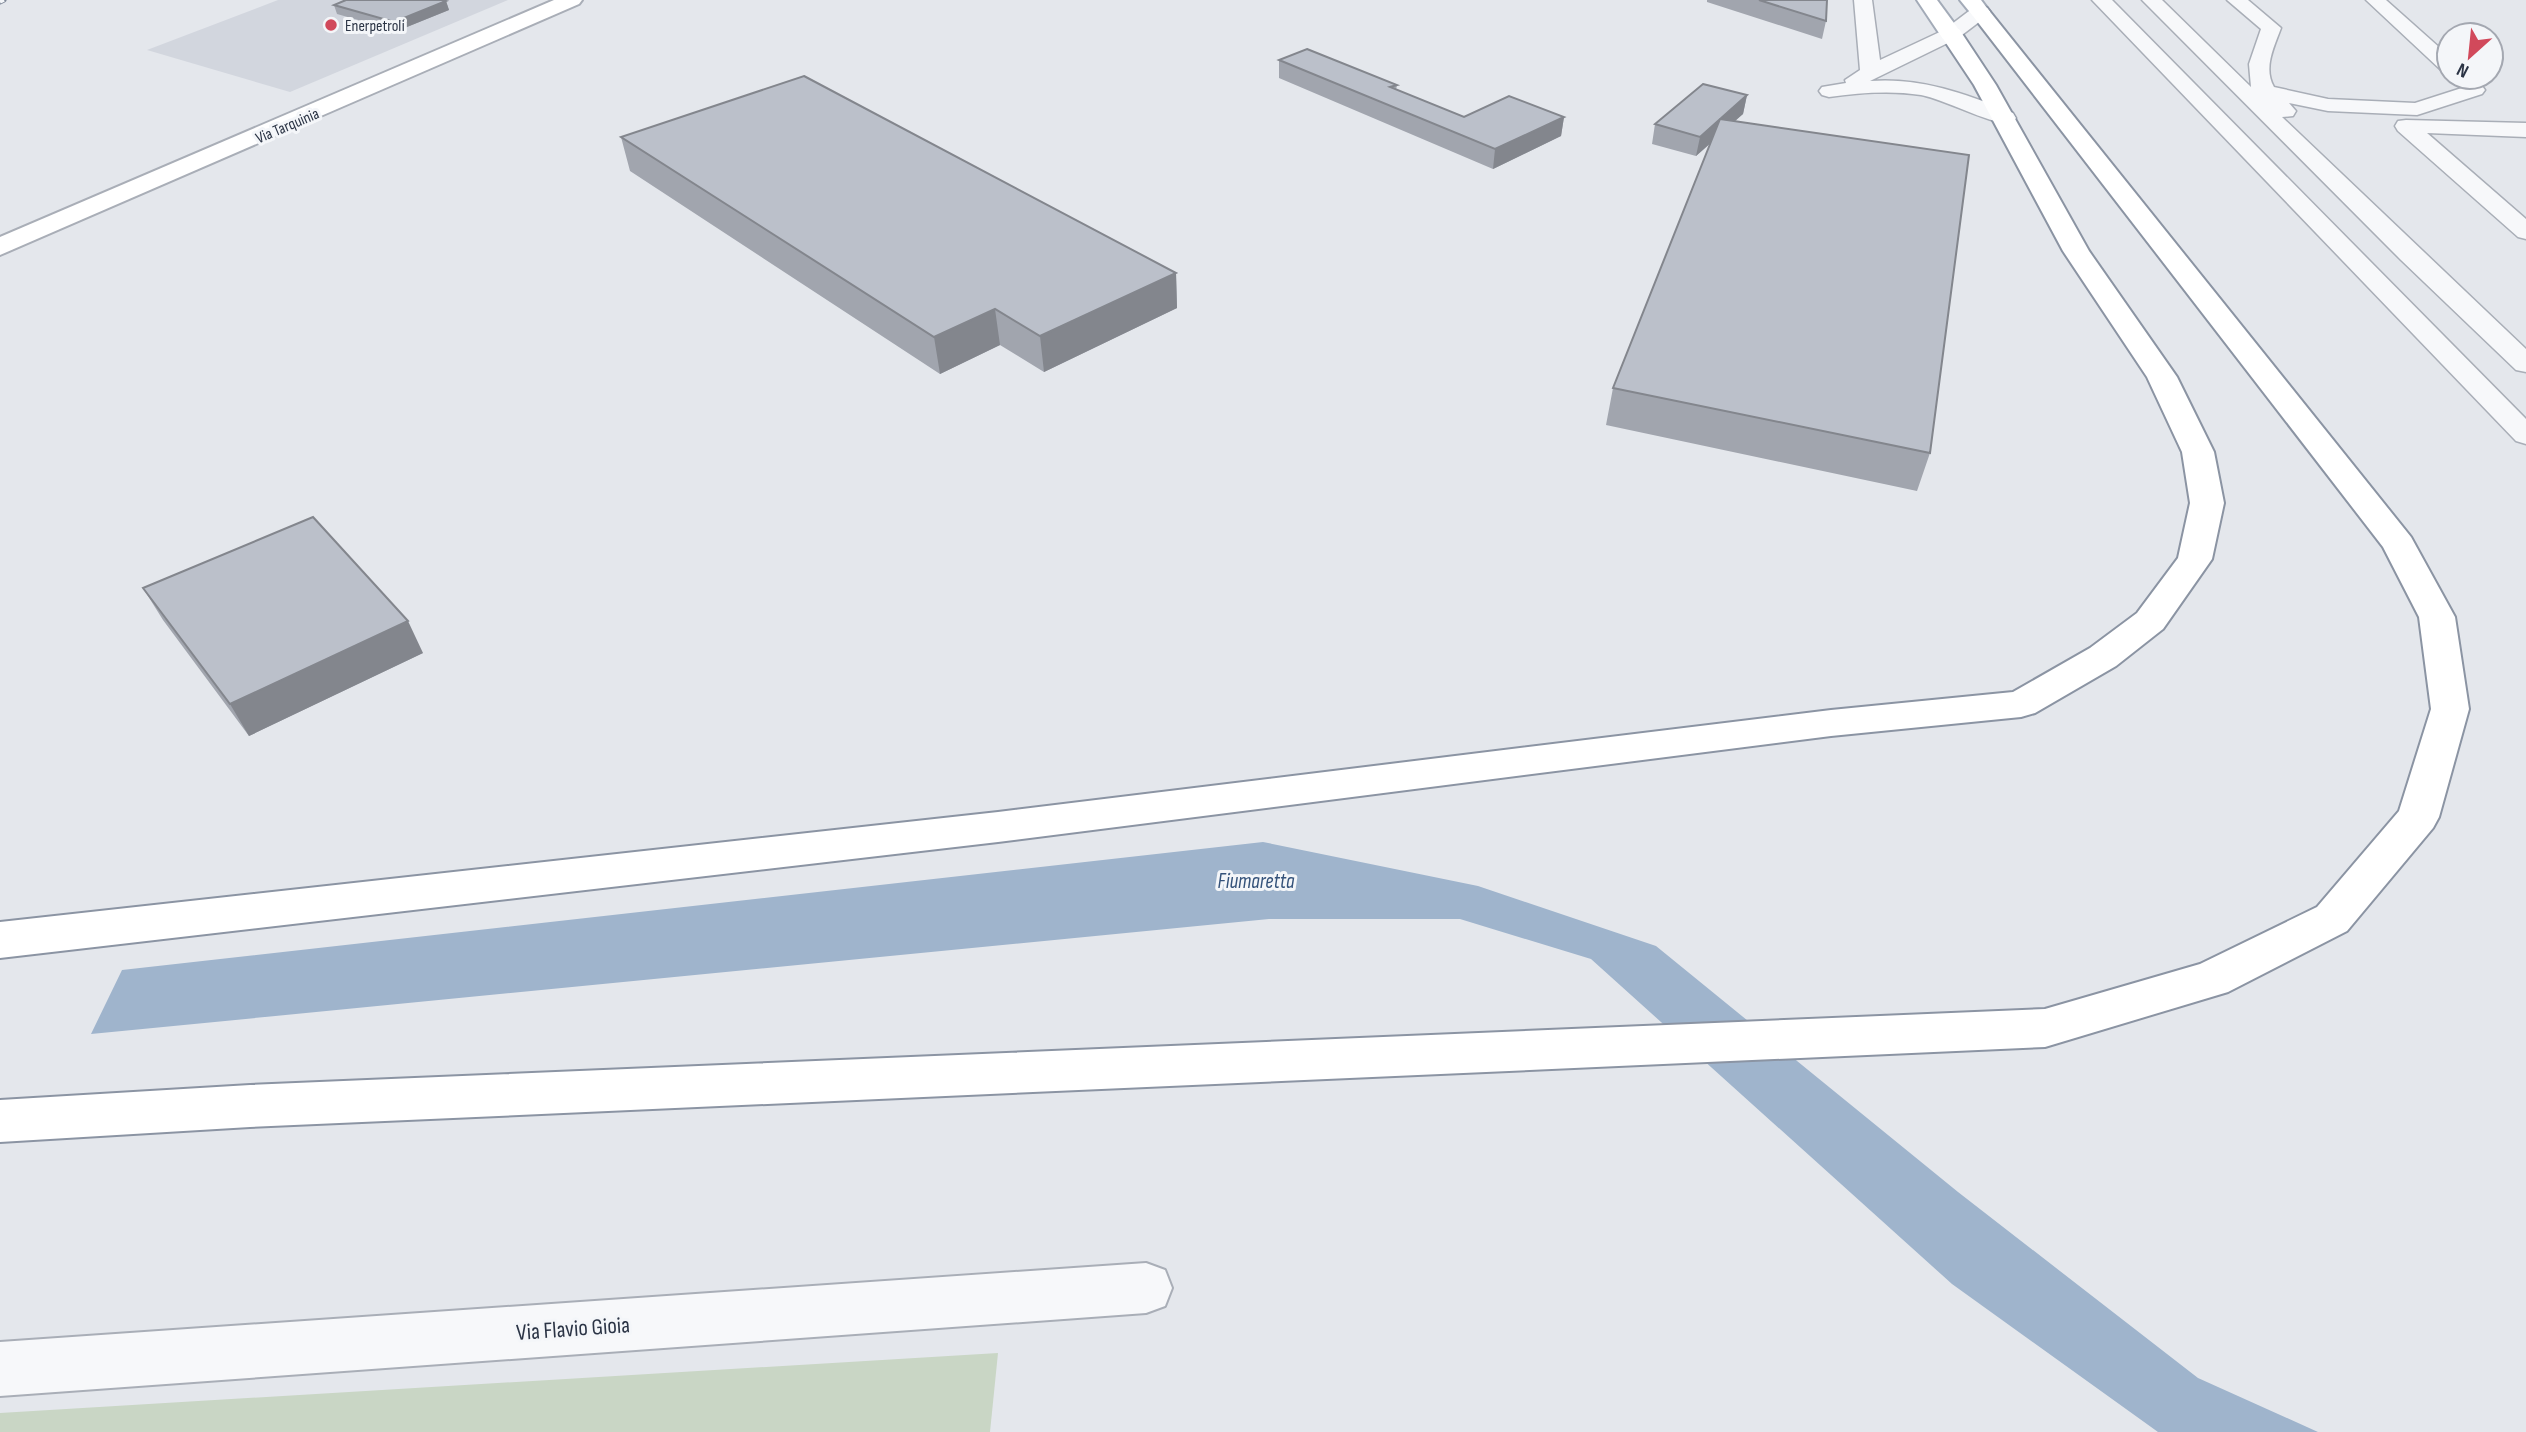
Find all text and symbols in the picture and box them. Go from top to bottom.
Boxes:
marker: Enerpetroli [323,17,339,33]
place label: Enerpetroli [345,17,405,36]
north arrow [2435,21,2505,91]
text: N [2453,57,2473,82]
street label: Via Tarquinia [253,105,322,148]
water label: Fiumaretta [1218,869,1295,894]
street label: Via Flavio Gioia [515,1311,631,1347]

